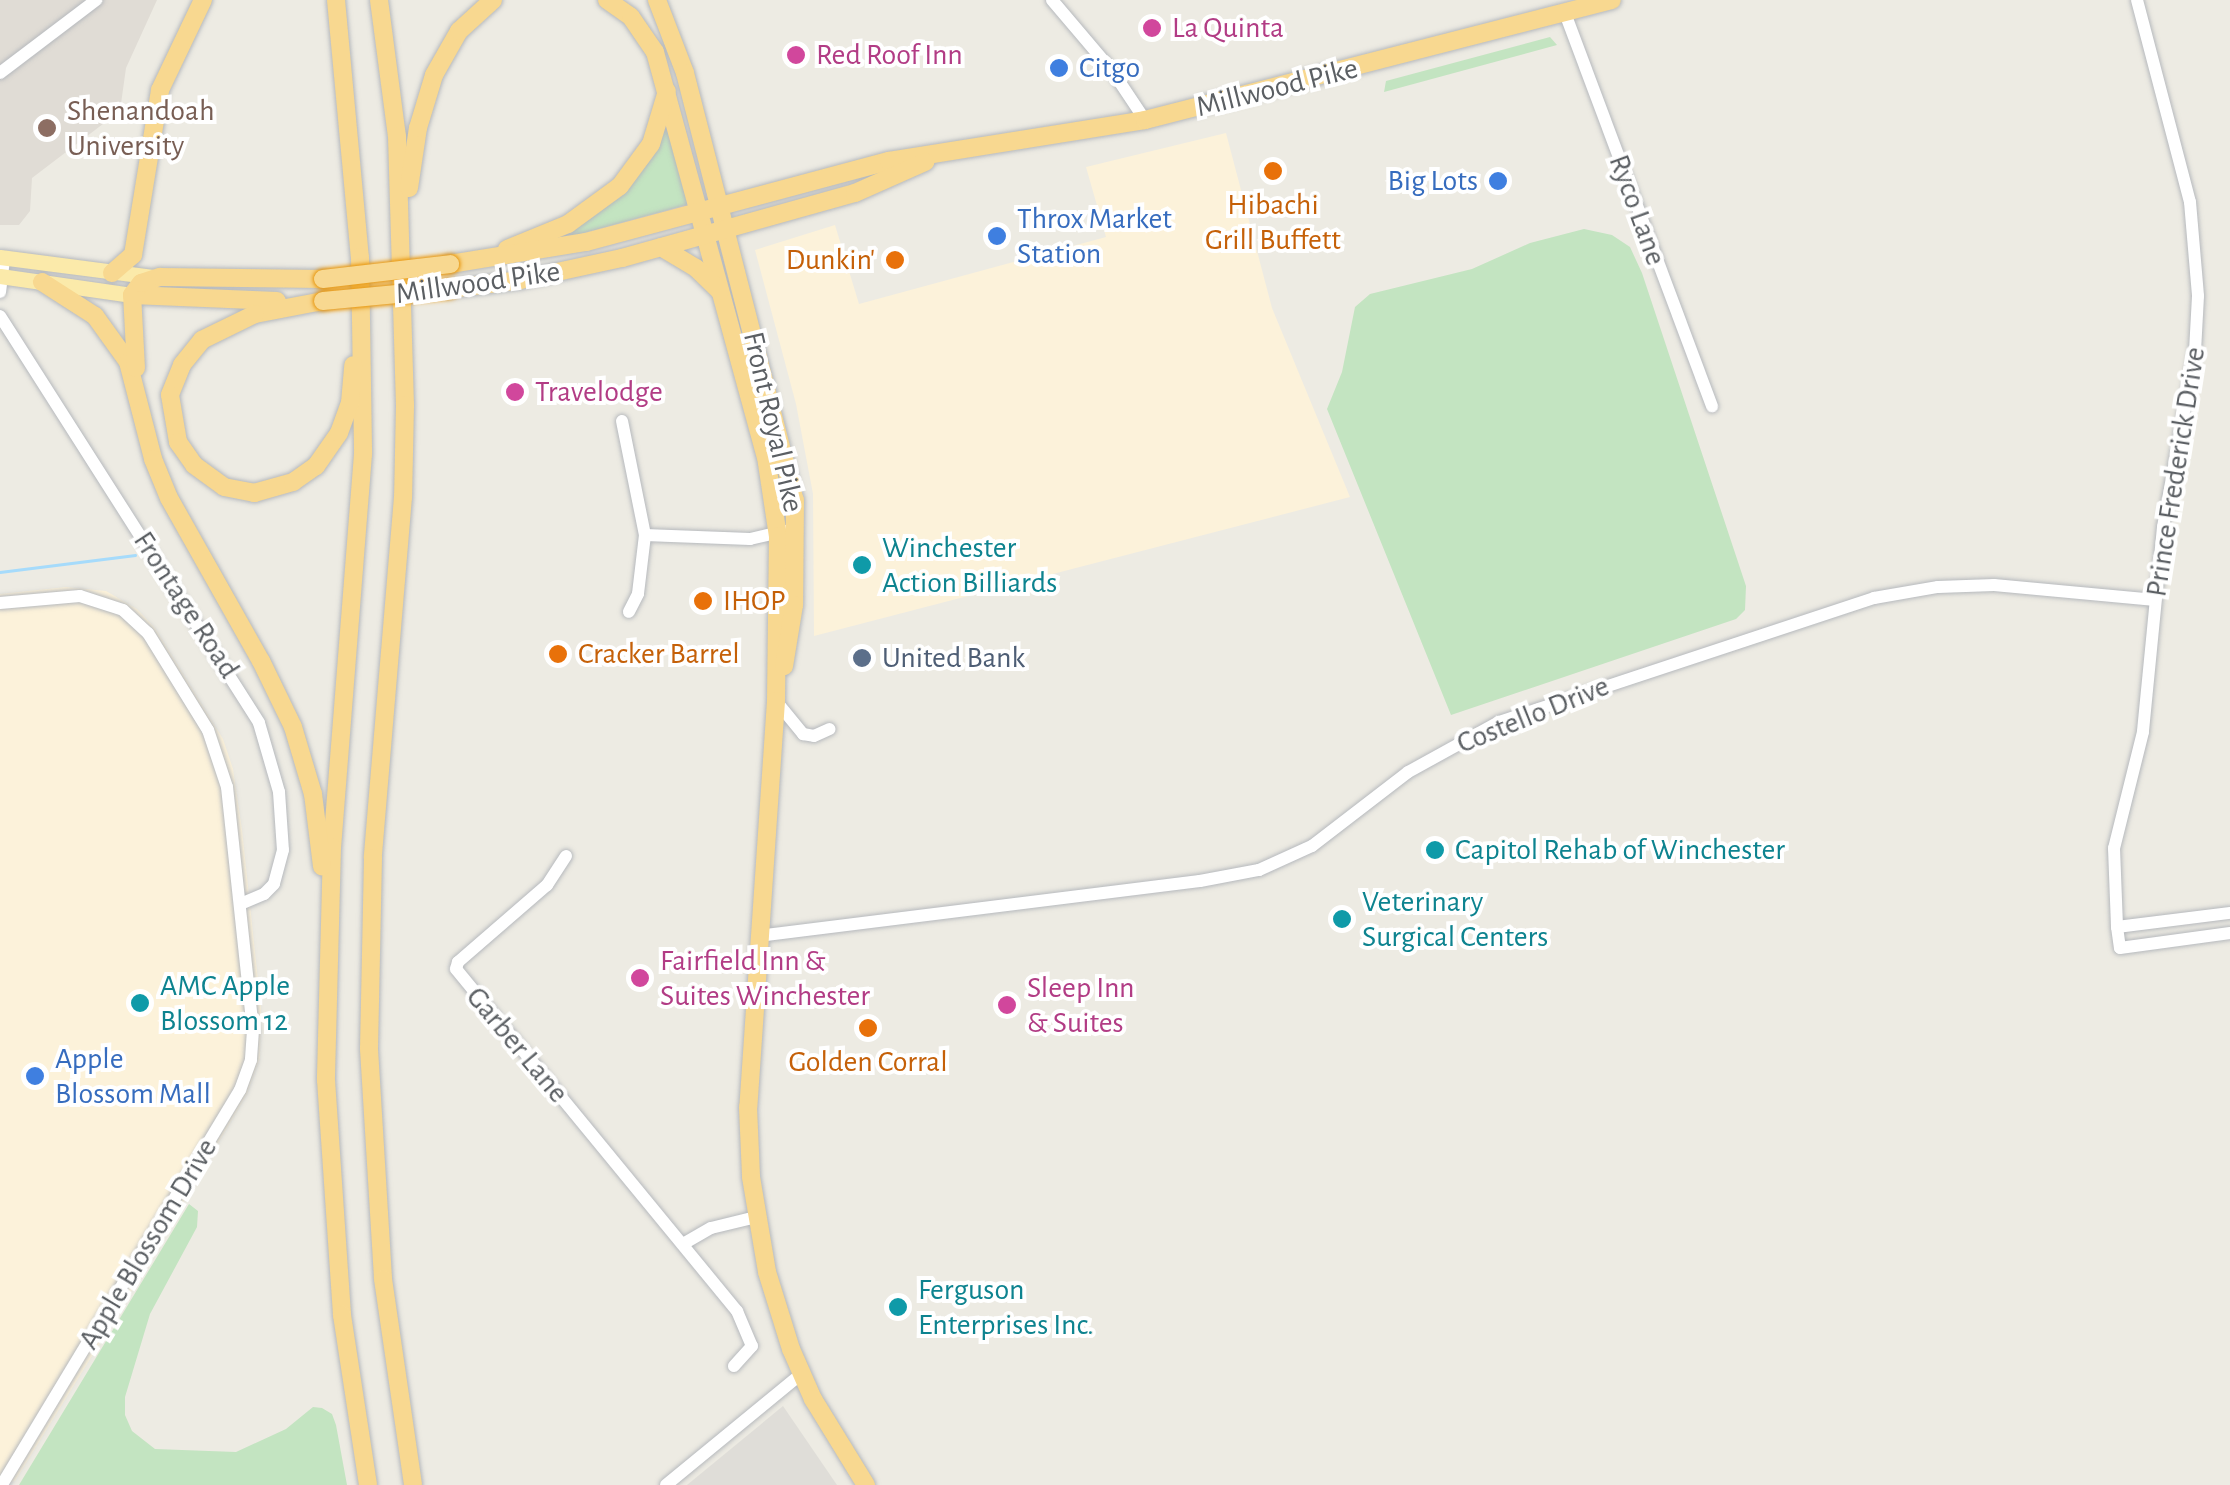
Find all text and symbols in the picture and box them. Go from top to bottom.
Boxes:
place label: La Quinta [1172,10,1284,46]
marker: La Quinta [1141,17,1163,39]
place label: Red Roof Inn [816,37,963,73]
marker: Red Roof Inn [785,44,807,66]
place label: Citgo [1079,50,1140,86]
street label: Millwood Pike [1192,51,1362,125]
marker: Citgo [1048,57,1070,79]
place label: Shenandoah University [67,93,215,164]
marker: Shenandoah University [36,117,58,139]
street label: Ryco Lane [1600,150,1674,270]
marker: Hibachi Grill Buffett [1262,160,1284,182]
place label: Big Lots [1388,163,1478,199]
marker: Big Lots [1487,170,1509,192]
place label: Hibachi Grill Buffett [1205,187,1341,258]
place label: Throx Market Station [1017,201,1172,272]
marker: Throx Market Station [986,225,1008,247]
place label: Dunkin' [786,242,875,278]
marker: Dunkin' [884,249,906,271]
street label: Millwood Pike [394,254,562,312]
street label: Front Royal Pike [735,328,811,516]
street label: Prince Frederick Drive [2138,345,2214,599]
place label: Travelodge [535,374,663,410]
marker: Travelodge [504,381,526,403]
street label: Frontage Road [125,525,247,685]
place label: Winchester Action Billiards [882,530,1057,600]
marker: Winchester Action Billiards [851,554,873,576]
place label: IHOP [723,583,786,619]
marker: IHOP [692,590,714,612]
place label: Cracker Barrel [578,636,740,672]
place label: United Bank [882,640,1025,676]
marker: Cracker Barrel [547,643,569,665]
marker: United Bank [851,647,873,669]
street label: Costello Drive [1452,668,1614,762]
place label: Capitol Rehab of Winchester [1455,832,1785,868]
marker: Capitol Rehab of Winchester [1424,839,1446,861]
place label: Veterinary Surgical Centers [1362,884,1548,954]
marker: Veterinary Surgical Centers [1331,908,1353,930]
place label: Fairfield Inn & Suites Winchester [660,943,870,1014]
marker: Fairfield Inn & Suites Winchester [629,967,651,989]
place label: AMC Apple Blossom 12 [160,968,290,1038]
place label: Sleep Inn & Suites [1027,970,1135,1040]
street label: Garber Lane [458,980,576,1110]
marker: AMC Apple Blossom 12 [129,992,151,1014]
marker: Sleep Inn & Suites [996,994,1018,1016]
marker: Golden Corral [857,1017,879,1039]
place label: Apple Blossom Mall [55,1041,211,1112]
place label: Golden Corral [788,1044,948,1080]
marker: Apple Blossom Mall [24,1065,46,1087]
street label: Apple Blossom Drive [71,1132,225,1356]
place label: Ferguson Enterprises Inc. [918,1272,1094,1342]
marker: Ferguson Enterprises Inc. [887,1296,909,1318]

